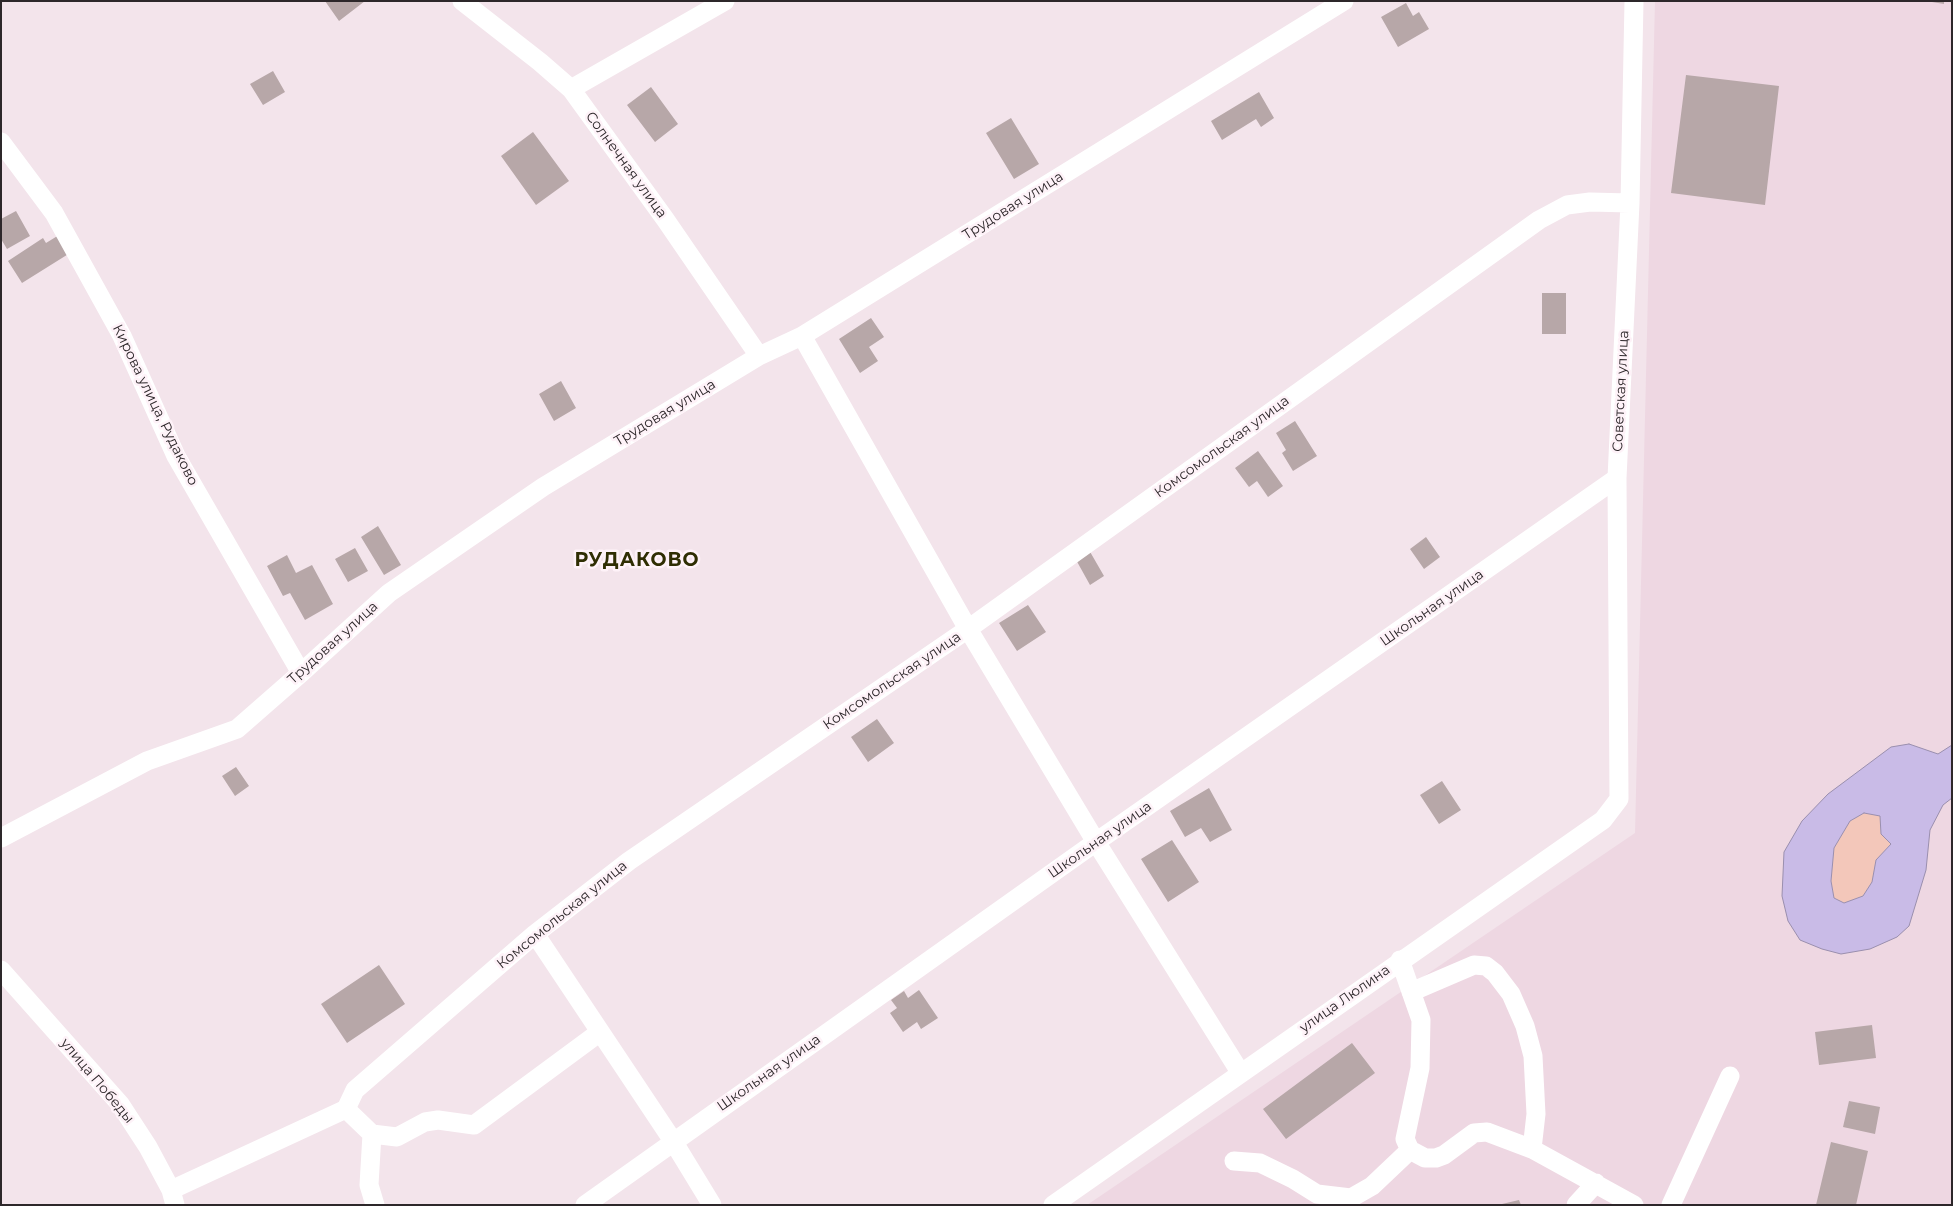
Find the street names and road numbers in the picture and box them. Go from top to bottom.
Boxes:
street label: Солнечная улица [582,109,670,221]
street label: Трудовая улица [960,168,1066,244]
street label: Кирова улица, Рудаково [109,322,201,488]
street label: Советская улица [1609,330,1633,452]
street label: Трудовая улица [611,376,719,450]
street label: Комсомольская улица [1151,392,1293,502]
street label: Школьная улица [1377,566,1487,650]
street label: Трудовая улица [284,598,382,688]
street label: Комсомольская улица [820,629,964,733]
street label: Школьная улица [1045,798,1155,882]
street label: Комсомольская улица [494,857,630,973]
street label: улица Люлина [1297,962,1393,1036]
street label: Школьная улица [714,1031,824,1115]
street label: улица Победы [57,1035,137,1127]

